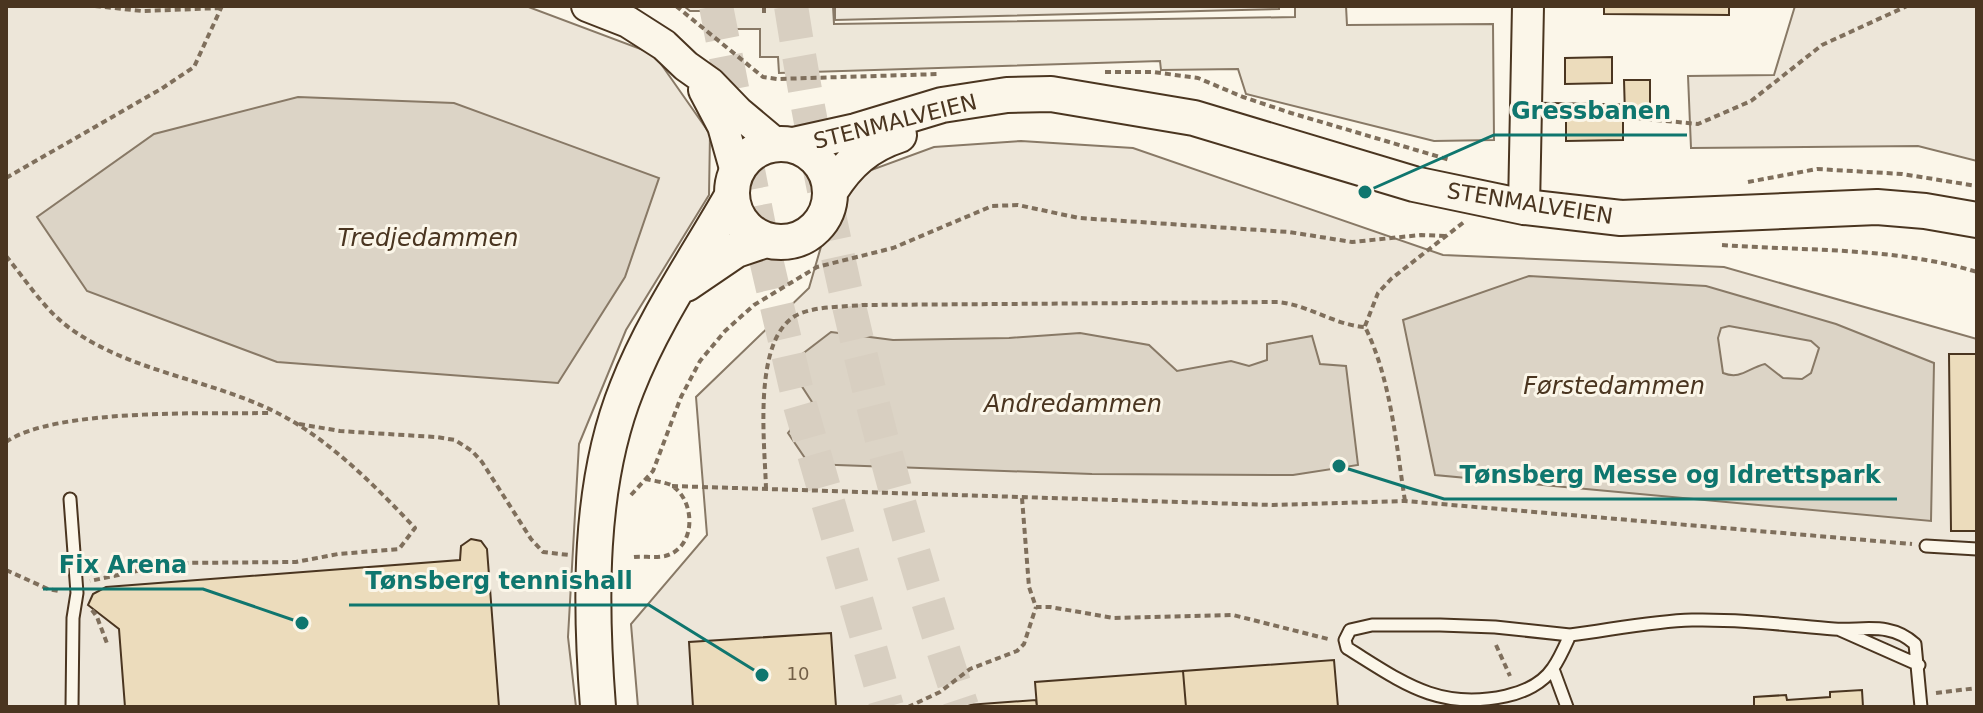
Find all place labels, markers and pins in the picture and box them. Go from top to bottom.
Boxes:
callout: Gressbanen [1494,87,1687,135]
callout: Tønsberg Messe og Idrettspark [1444,451,1897,499]
callout: Fix Arena [43,541,203,589]
callout: Tønsberg tennishall [349,557,649,605]

